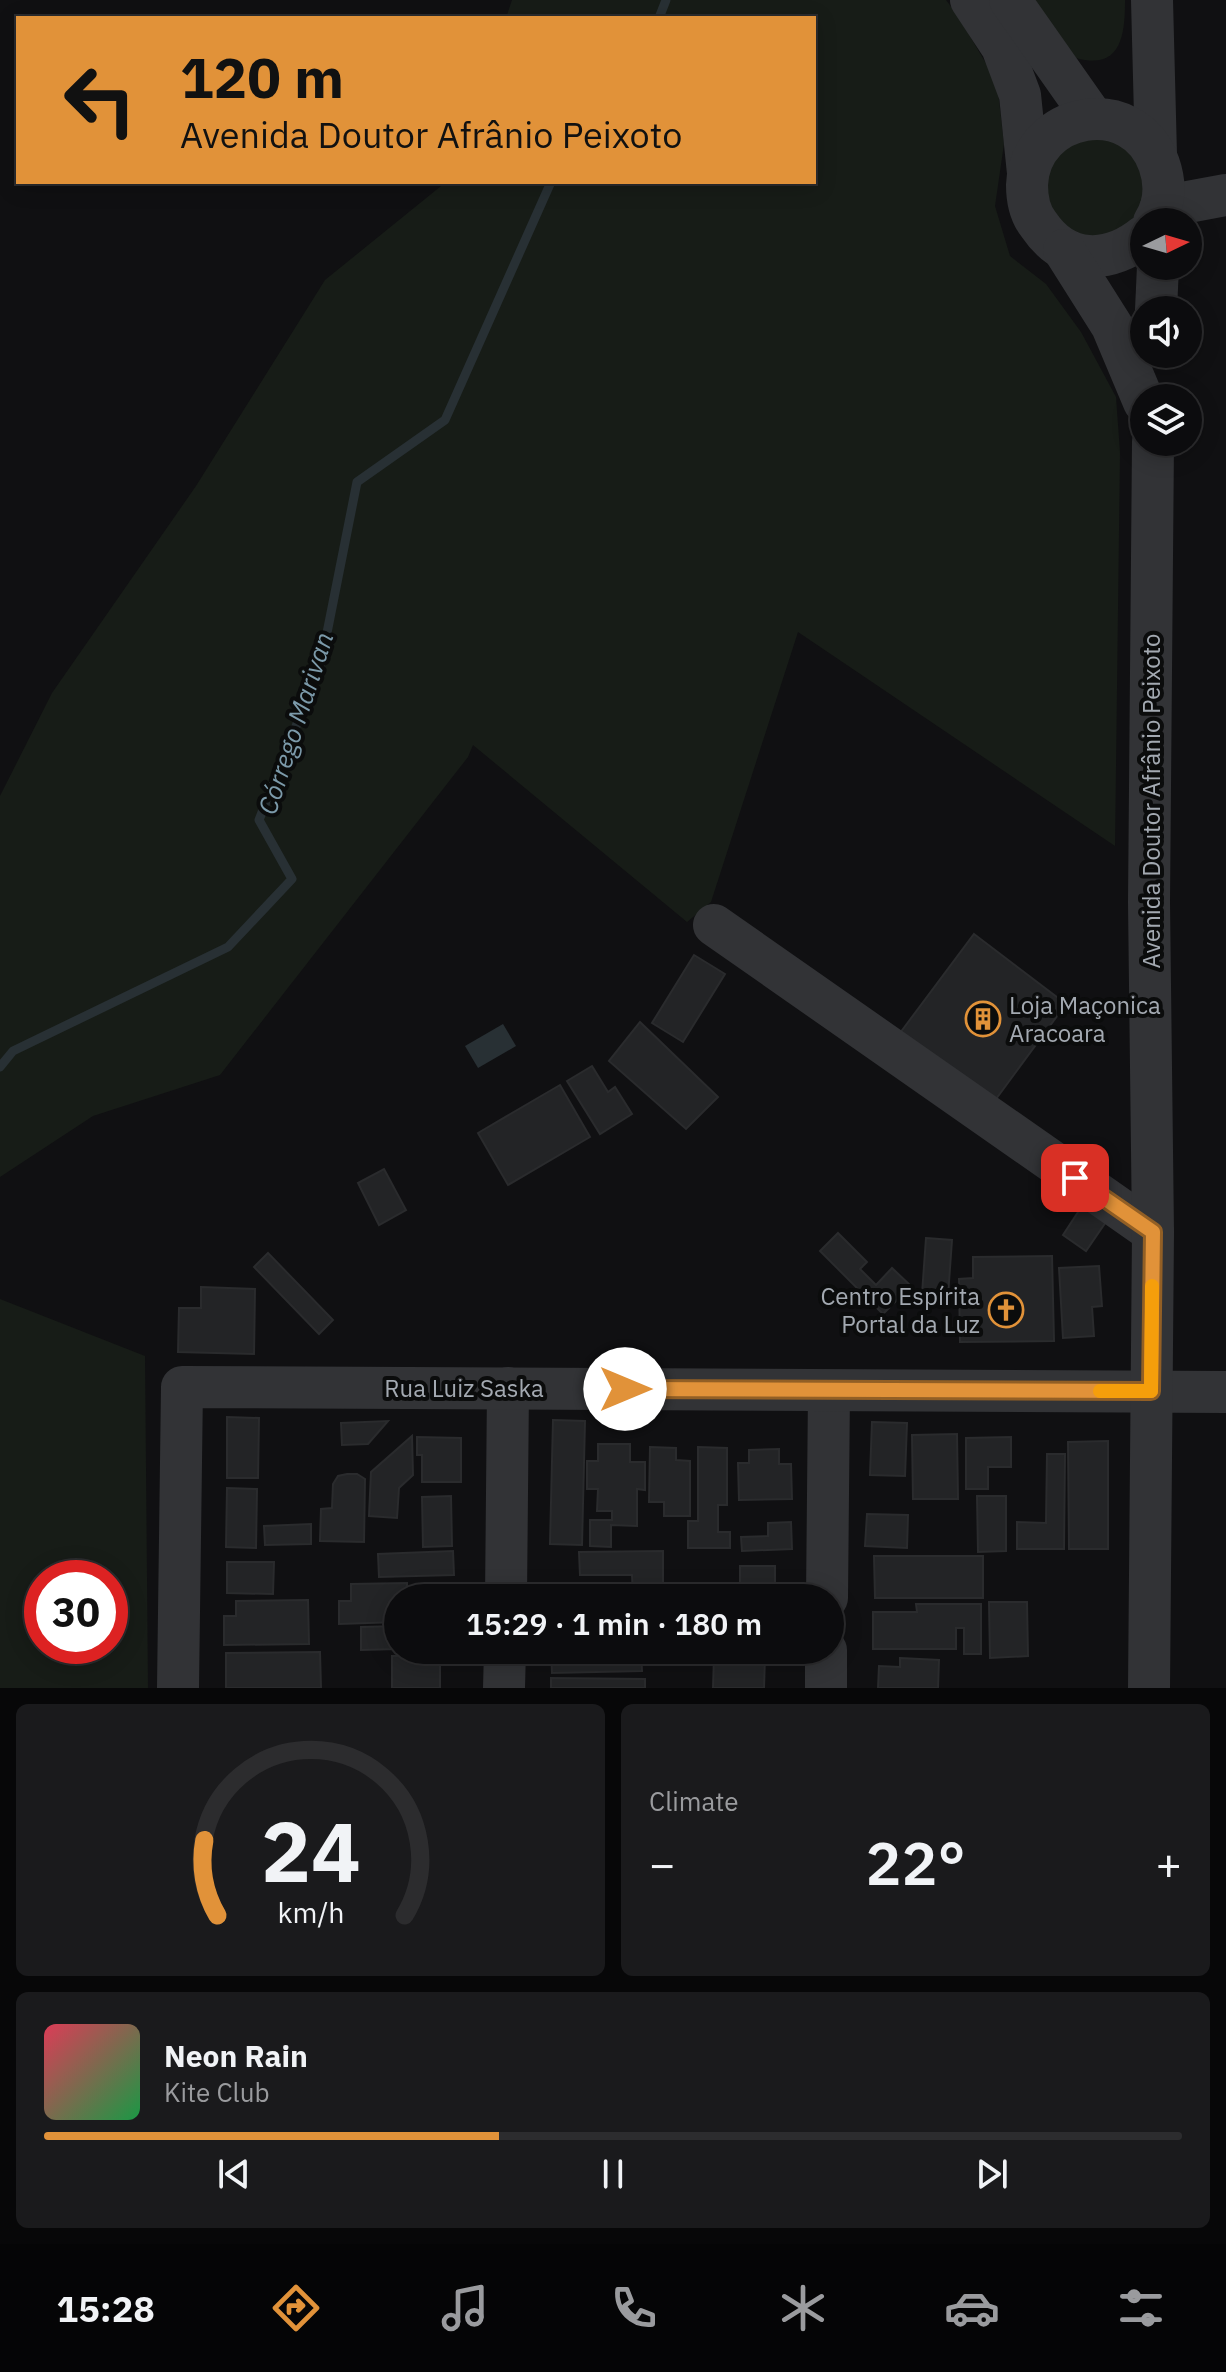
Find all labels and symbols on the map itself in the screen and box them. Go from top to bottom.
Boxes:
north arrow [1130,208,1202,280]
water label: Córrego Marivan [250,627,340,819]
street label: Avenida Doutor Afrânio Peixoto [1135,634,1167,968]
place label: Loja Maçonica Aracoara [1009,989,1161,1049]
building icon: Loja Maçonica Aracoara [964,1000,1002,1038]
pin [1041,1144,1109,1212]
place label: Centro Espírita Portal da Luz [820,1280,980,1340]
church icon: Centro Espírita Portal da Luz [987,1291,1025,1329]
position arrow [583,1347,667,1431]
street label: Rua Luiz Saska [384,1372,544,1404]
speed limit sign: 30 [24,1560,128,1664]

